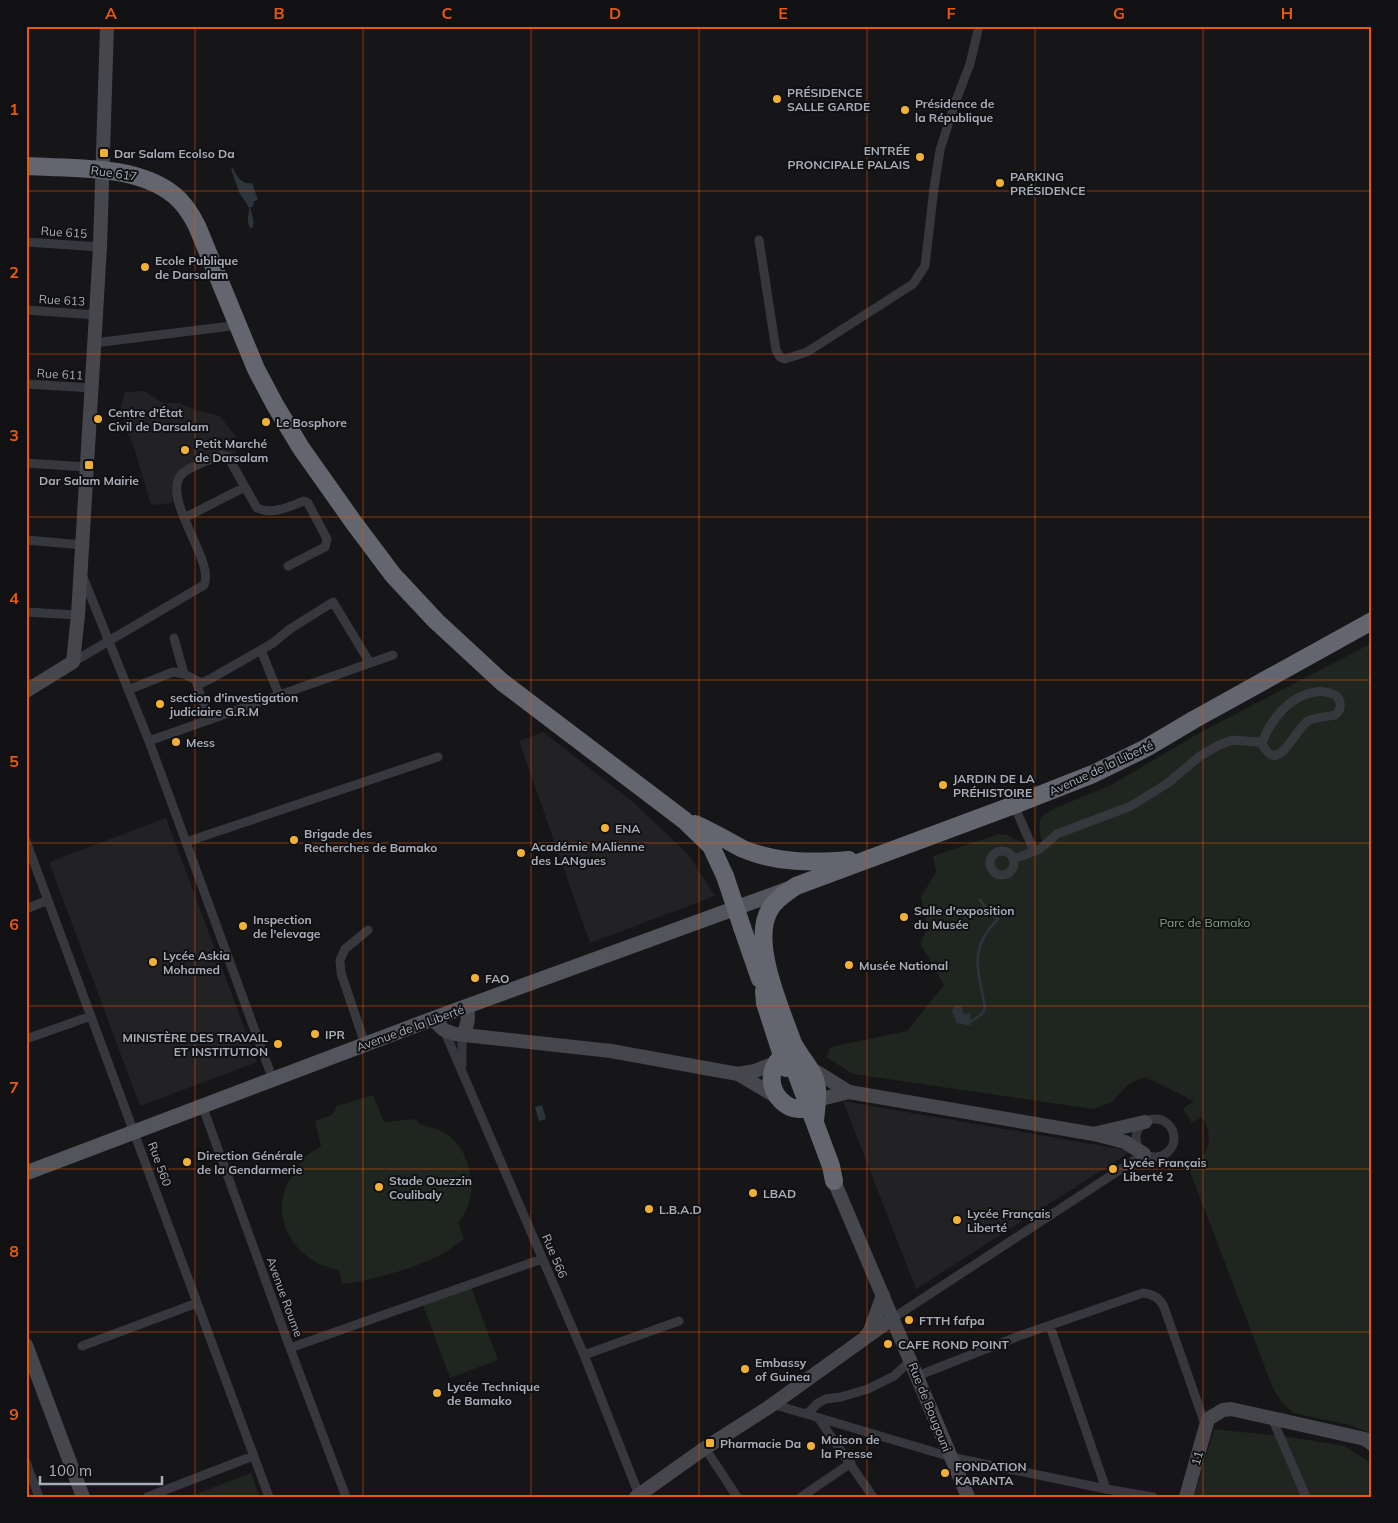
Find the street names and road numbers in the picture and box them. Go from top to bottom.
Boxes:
street label: Rue 617 [90,162,138,184]
street label: Rue 615 [40,223,88,241]
street label: Rue 613 [38,291,86,309]
street label: Rue 611 [36,365,84,383]
street label: Avenue de la Liberté [1046,737,1156,799]
street label: Avenue de la Liberté [354,1002,466,1054]
street label: Rue 560 [145,1140,175,1188]
street label: Rue 566 [539,1232,571,1280]
street label: Avenue Roume [264,1255,306,1339]
street label: Rue de Bougouni [905,1360,955,1454]
street label: 11 [1188,1449,1206,1467]

